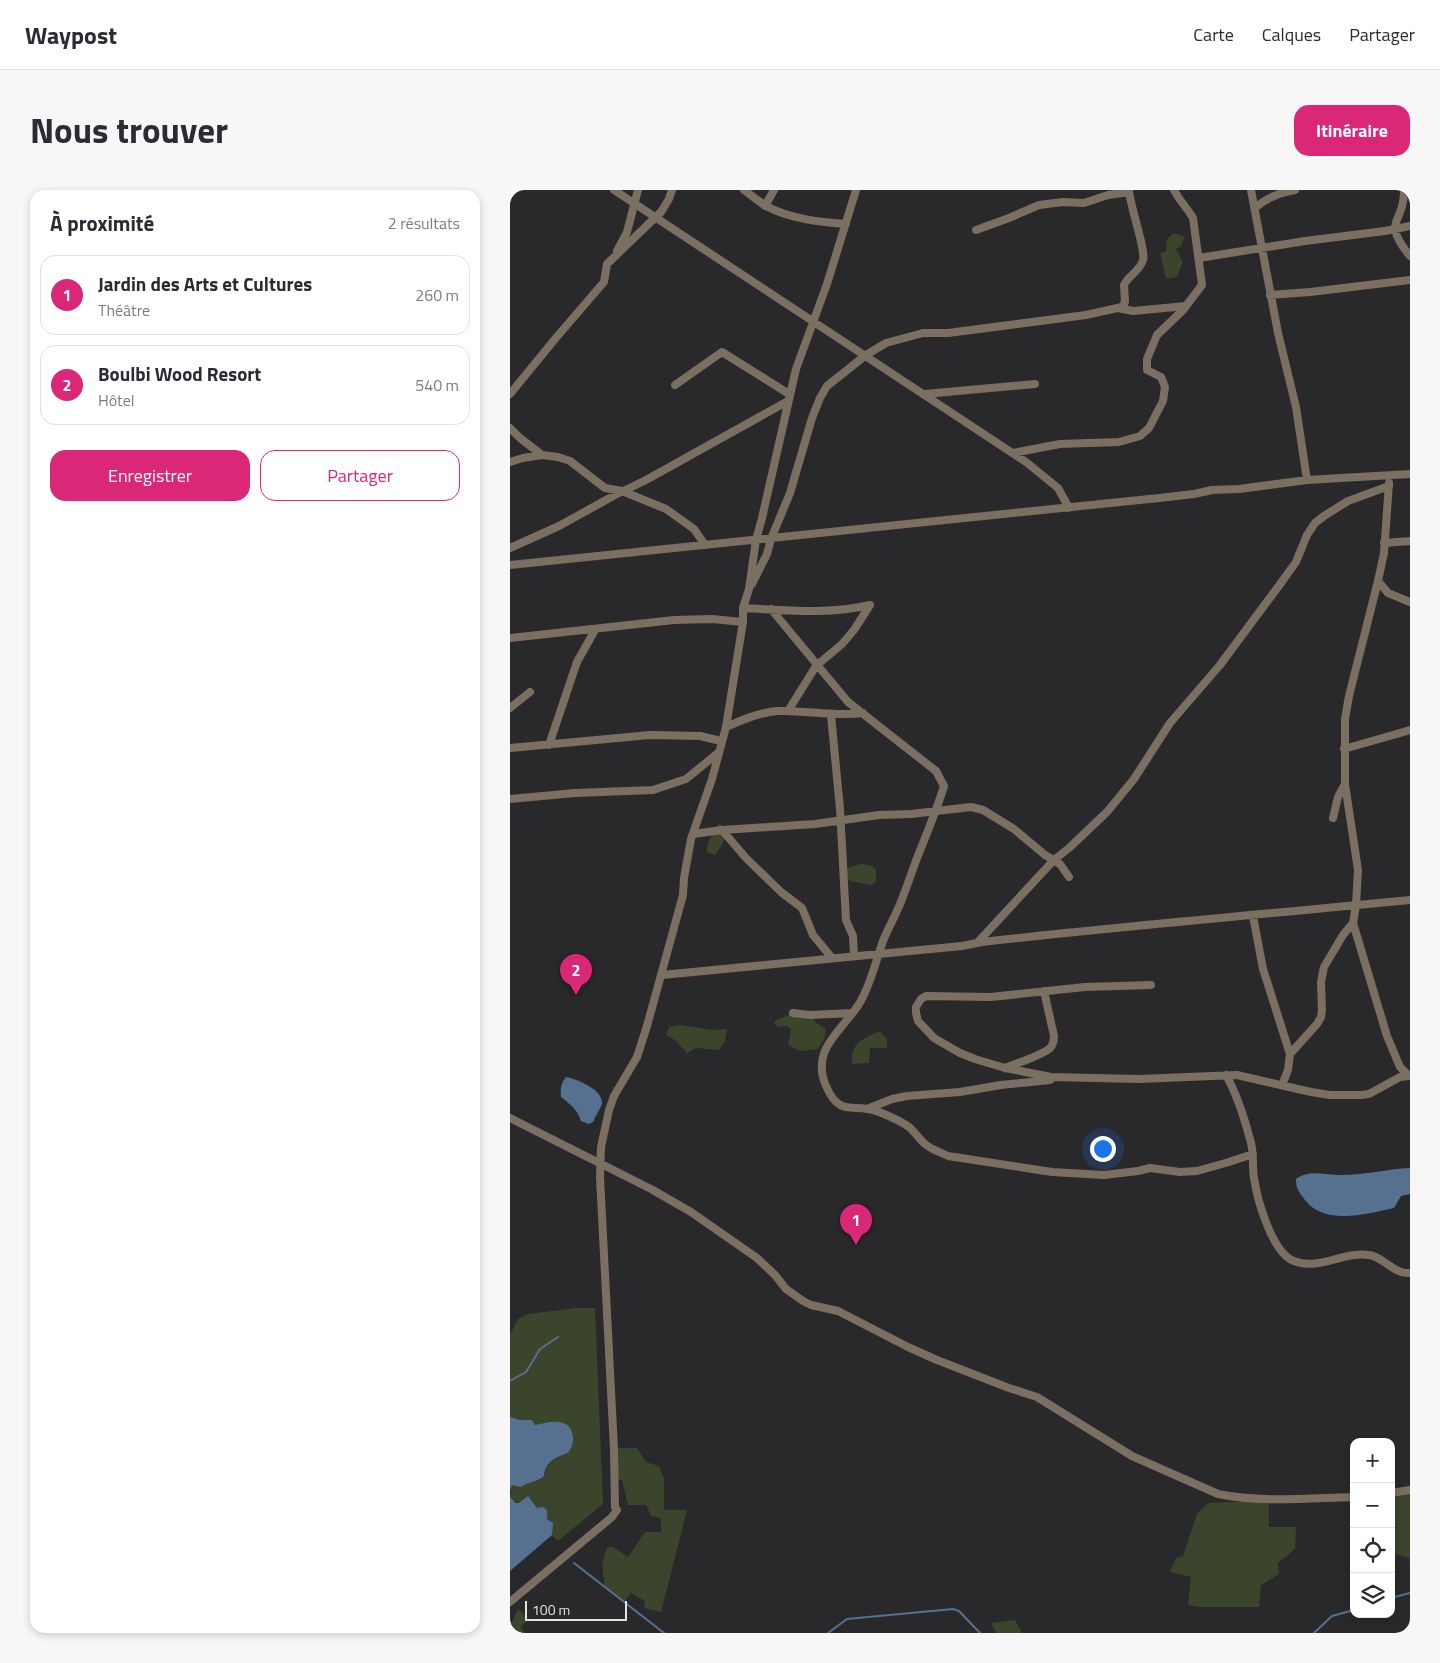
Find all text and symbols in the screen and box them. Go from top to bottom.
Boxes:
text: Waypost [25,17,117,53]
text: Carte [1193,21,1234,48]
text: Calques [1262,21,1321,48]
text: Partager [1349,21,1415,48]
text: Nous trouver [30,103,228,157]
button: Itinéraire [1294,105,1410,156]
text: À proximité [50,207,154,239]
text: 2 résultats [388,211,460,235]
text: Jardin des Arts et Cultures [98,269,312,298]
text: 1 [63,283,71,307]
text: 260 m [415,283,459,307]
text: Théâtre [98,298,150,322]
text: Boulbi Wood Resort [98,359,261,388]
text: 2 [63,373,71,397]
text: 540 m [415,373,459,397]
text: Hôtel [98,388,135,412]
button: Enregistrer [50,450,250,501]
button: Partager [260,450,460,501]
pin: 2 [560,954,592,995]
your location [1090,1136,1116,1162]
pin: 1 [840,1204,872,1245]
map controls [1350,1438,1395,1618]
button: + [1350,1438,1395,1483]
button: − [1350,1483,1395,1528]
button: locate [1350,1528,1395,1573]
button: layers [1350,1573,1395,1618]
scale bar [525,1598,628,1621]
text: 100 m [532,1599,570,1620]

